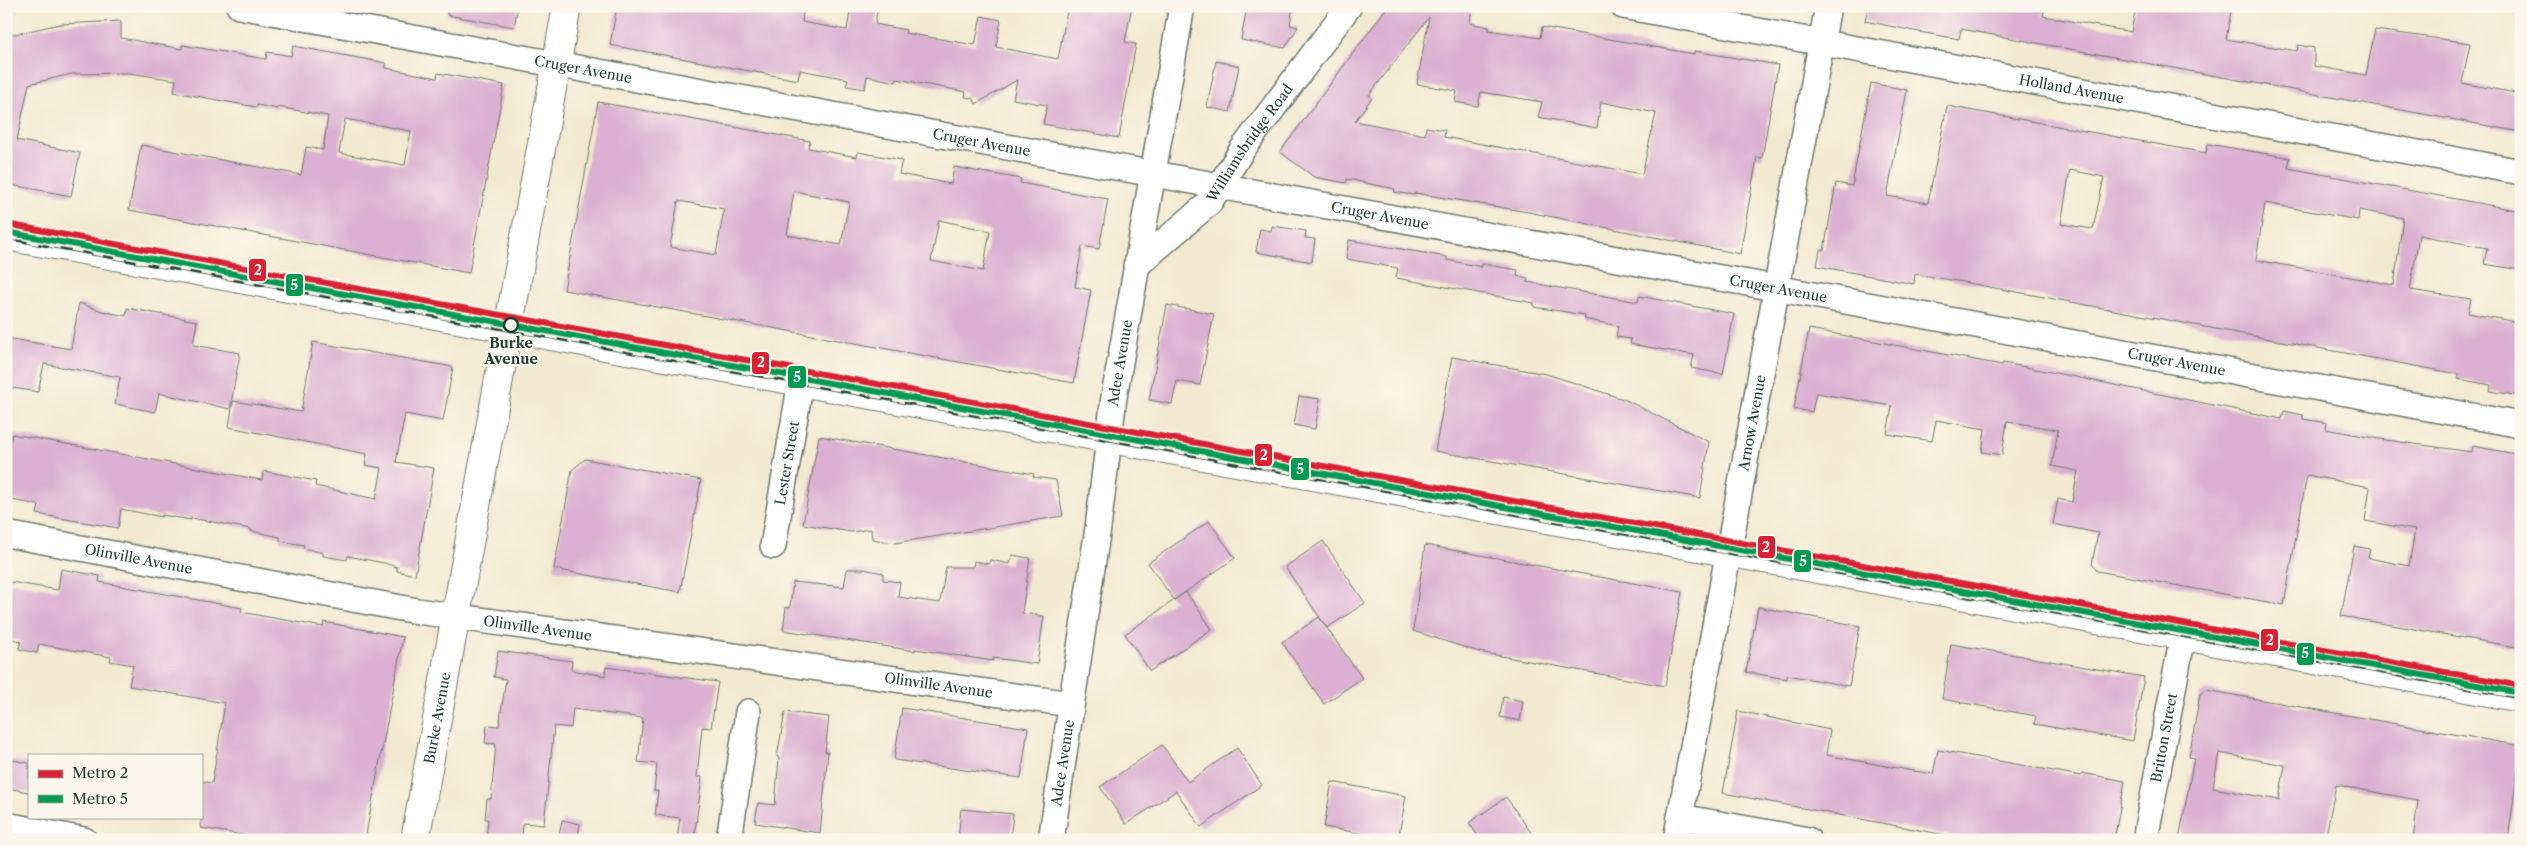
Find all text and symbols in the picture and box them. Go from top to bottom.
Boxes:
street label: Cruger Avenue [533,51,634,87]
street label: Holland Avenue [2018,70,2125,107]
street label: Williamsbridge Road [1202,80,1297,206]
street label: Cruger Avenue [931,125,1032,160]
street label: Cruger Avenue [1330,198,1430,233]
line badge: 2 [248,258,267,282]
text: 2 [254,261,262,279]
street label: Cruger Avenue [1728,271,1829,306]
line badge: 5 [285,273,304,297]
text: 5 [290,276,298,294]
marker: Burke Avenue [503,317,519,333]
street label: Adee Avenue [1104,318,1136,408]
place label: Burke Avenue [483,334,538,368]
street label: Cruger Avenue [2126,344,2227,380]
line badge: 2 [751,351,770,375]
text: 2 [757,353,765,371]
line badge: 5 [787,365,807,389]
text: 5 [793,368,801,386]
street label: Arnow Avenue [1734,373,1770,473]
street label: Lester Street [771,420,803,507]
line badge: 2 [1254,443,1273,467]
text: 2 [1260,446,1268,464]
line badge: 5 [1290,457,1310,481]
text: 5 [1296,460,1304,478]
line badge: 2 [1757,535,1776,559]
text: 2 [1762,538,1770,556]
street label: Olinville Avenue [83,540,194,578]
line badge: 5 [1793,549,1812,573]
text: 5 [1799,552,1807,570]
street label: Olinville Avenue [482,612,593,645]
line badge: 2 [2260,628,2279,652]
text: 2 [2266,631,2274,649]
line badge: 5 [2296,642,2315,666]
text: 5 [2301,644,2309,662]
street label: Olinville Avenue [883,669,994,702]
street label: Burke Avenue [420,671,454,765]
street label: Britton Street [2147,692,2181,784]
street label: Adee Avenue [1047,718,1078,808]
legend [28,754,202,818]
text: Metro 2 [72,763,128,782]
text: Metro 5 [72,789,128,808]

